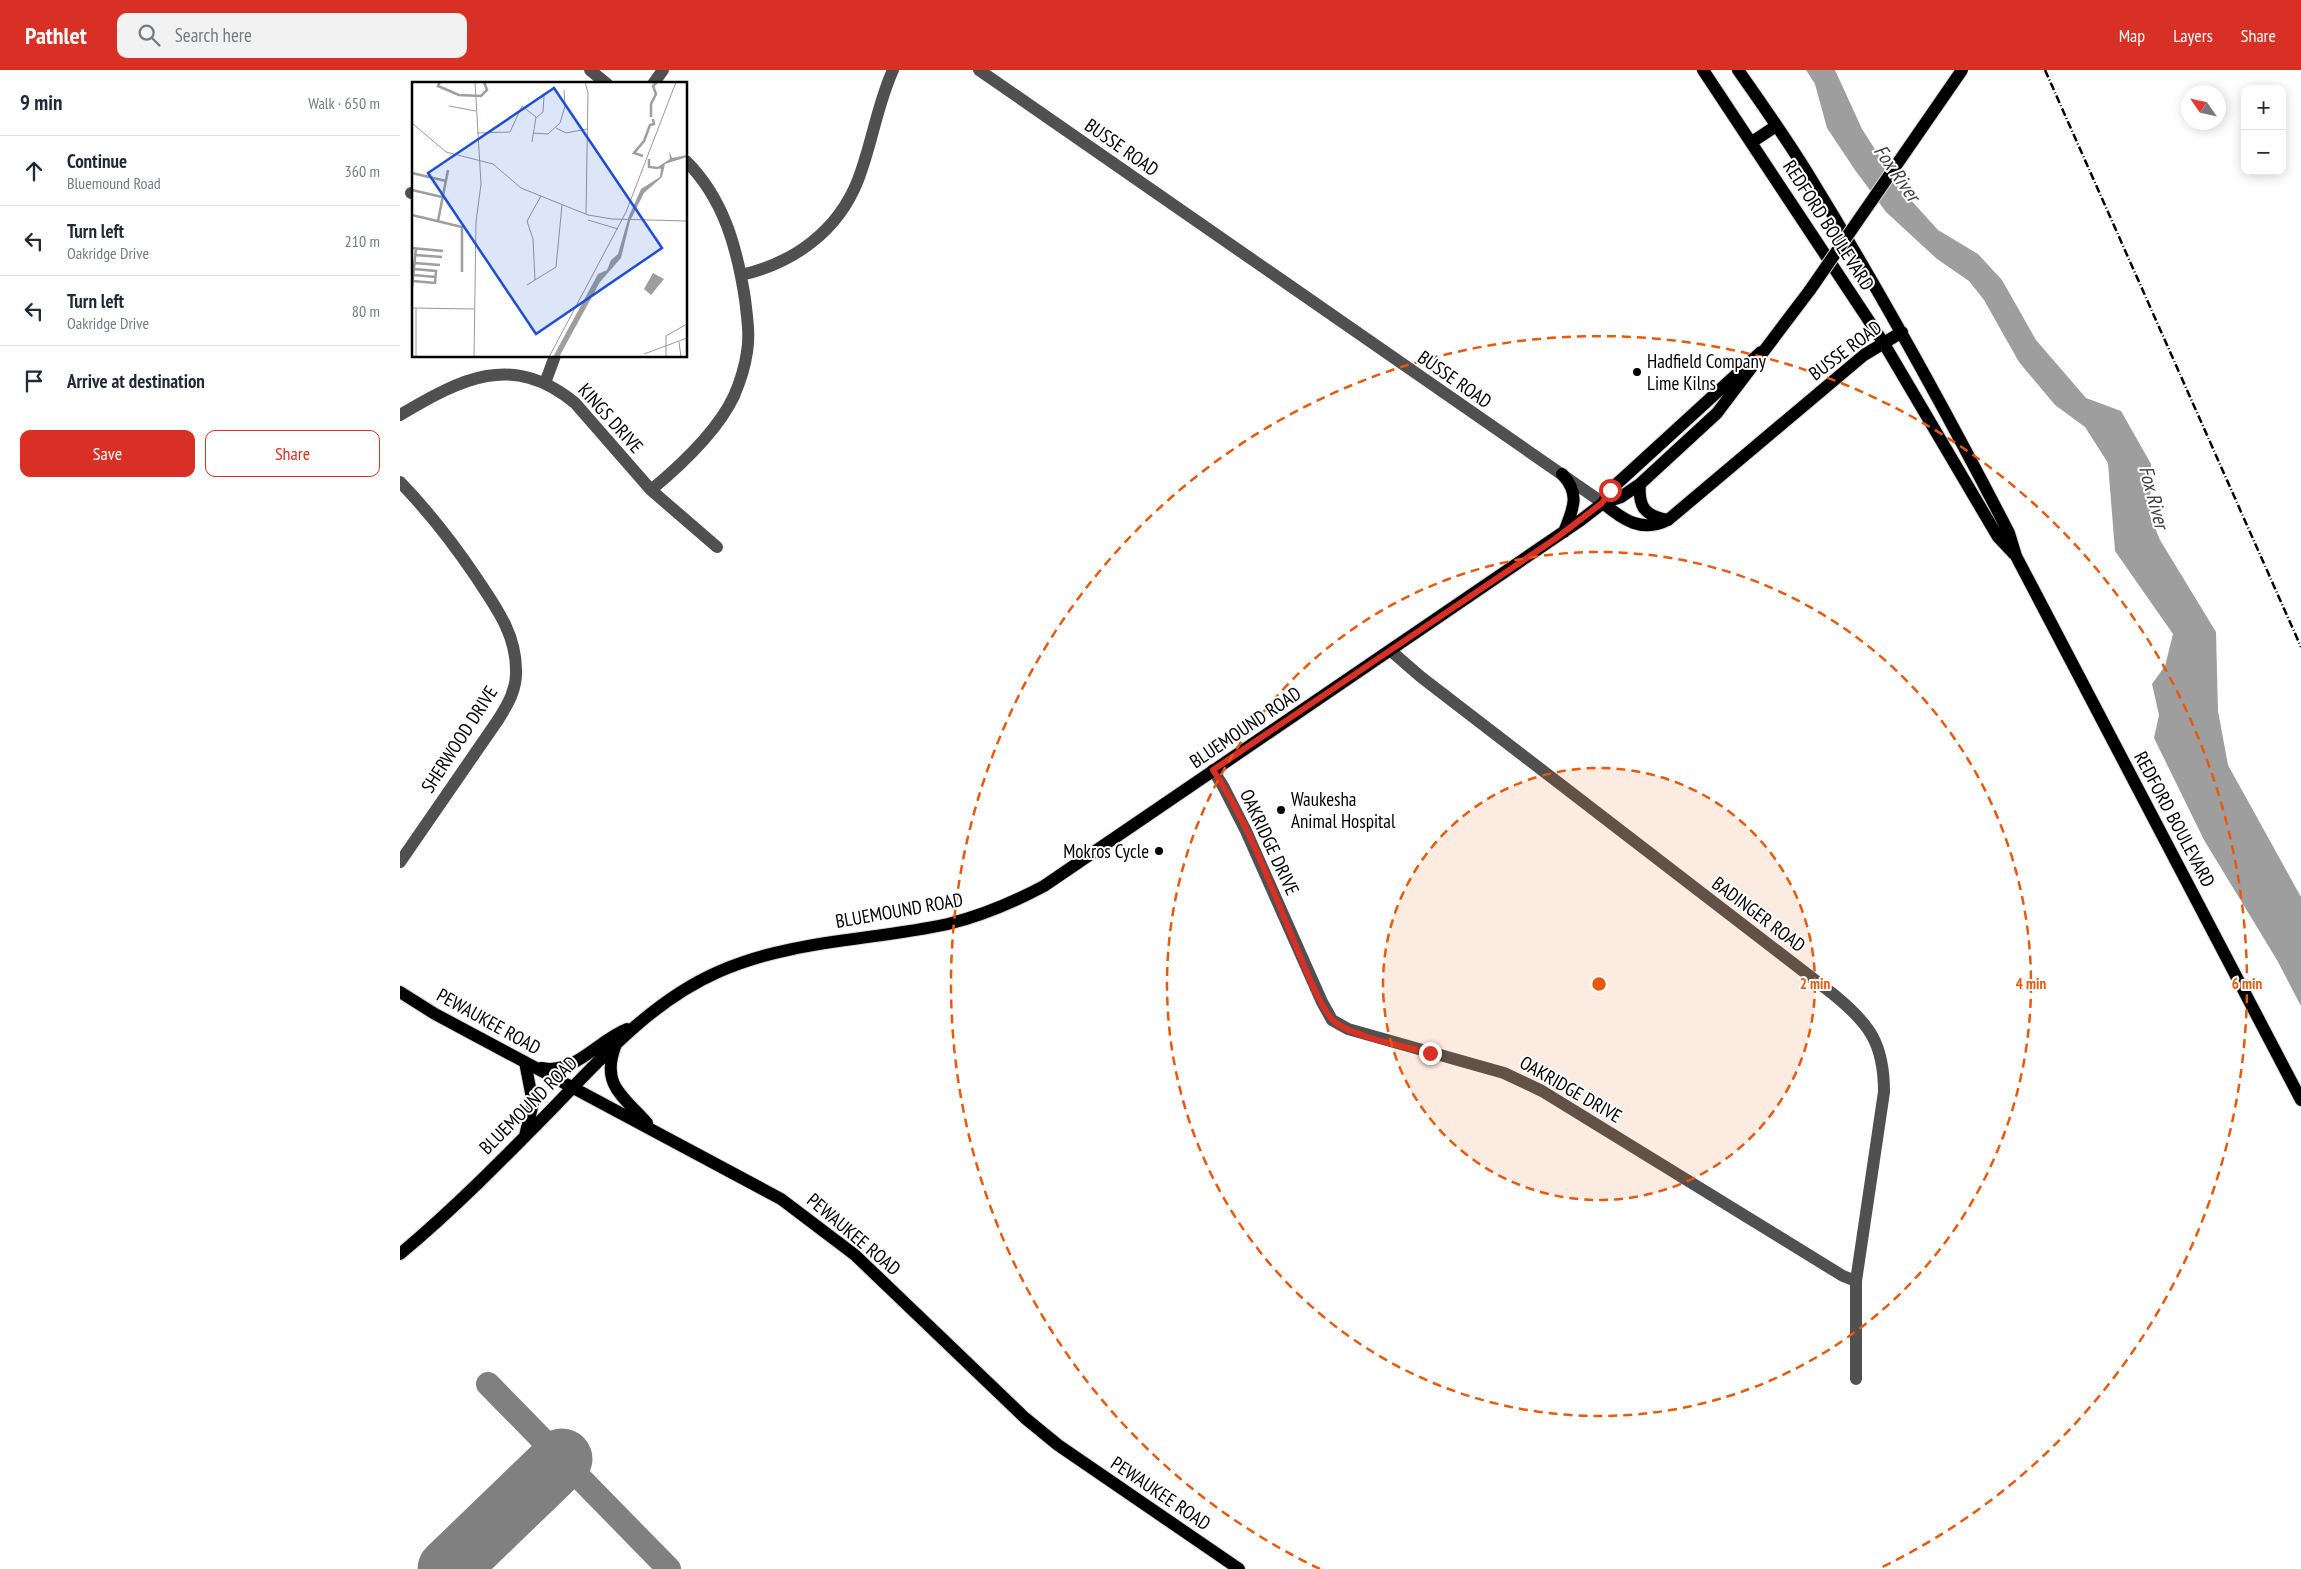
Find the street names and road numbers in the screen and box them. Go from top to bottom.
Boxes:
street label: BUSSE ROAD [1080,113,1164,181]
street label: REDFORD BOULEVARD [1778,156,1880,294]
street label: BUSSE ROAD [1804,315,1886,385]
street label: BUSSE ROAD [1413,345,1497,413]
street label: KINGS DRIVE [573,378,649,458]
street label: SHERWOOD DRIVE [416,681,502,797]
street label: BLUEMOUND ROAD [1185,681,1305,773]
street label: REDFORD BOULEVARD [2129,747,2221,891]
street label: OAKRIDGE DRIVE [1235,785,1305,899]
street label: BADINGER ROAD [1708,871,1810,957]
street label: BLUEMOUND ROAD [833,887,965,933]
street label: PEWAUKEE ROAD [433,983,545,1059]
street label: OAKRIDGE DRIVE [1516,1050,1626,1128]
street label: BLUEMOUND ROAD [474,1051,582,1159]
street label: PEWAUKEE ROAD [802,1188,906,1280]
street label: PEWAUKEE ROAD [1107,1451,1215,1535]

